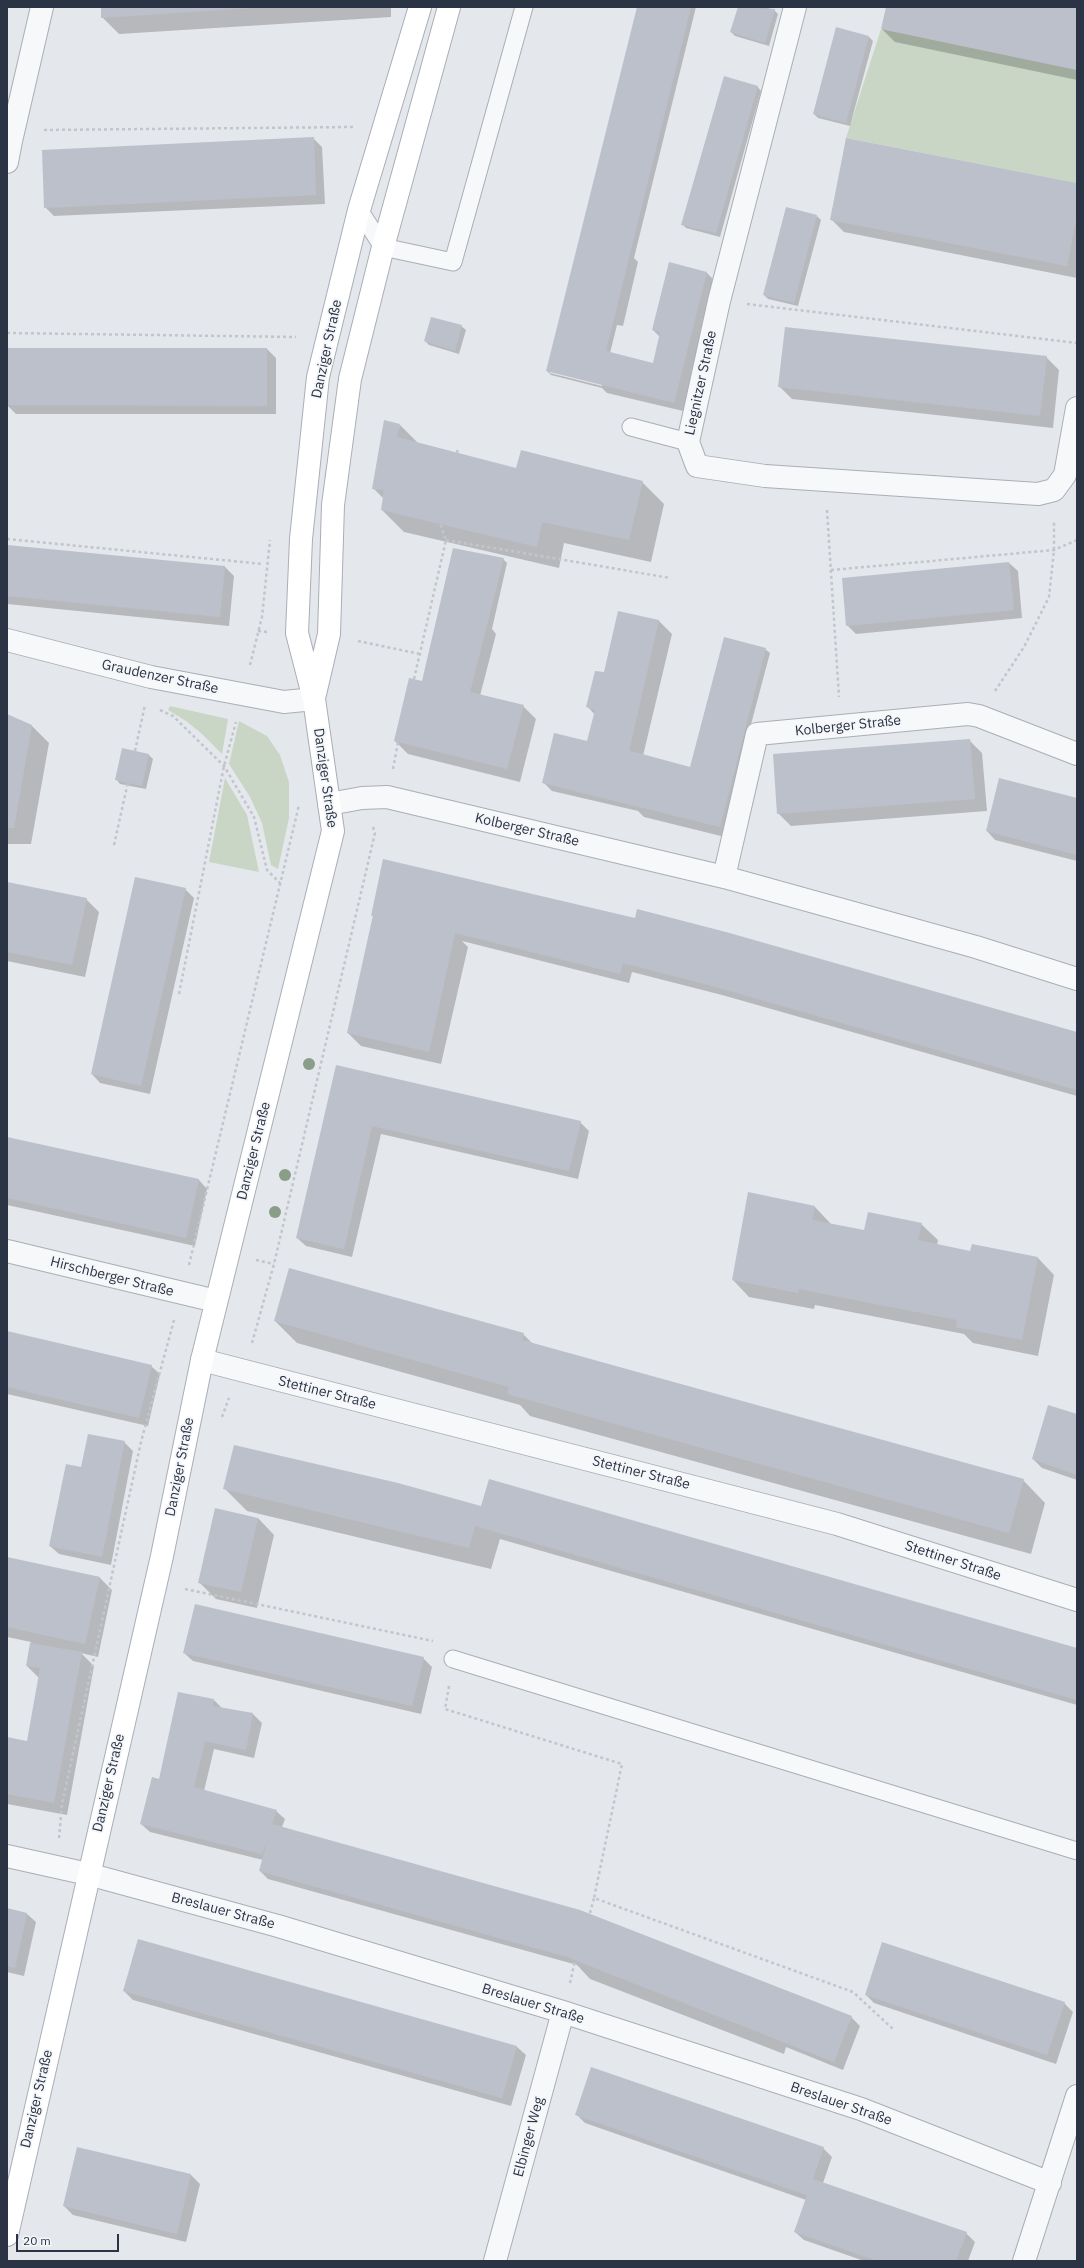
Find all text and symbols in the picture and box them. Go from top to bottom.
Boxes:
street label: Danziger Straße [308,298,346,400]
street label: Liegnitzer Straße [682,329,720,437]
street label: Graudenzer Straße [100,656,220,698]
street label: Kolberger Straße [794,712,902,740]
street label: Danziger Straße [310,727,340,829]
street label: Kolberger Straße [473,810,581,850]
street label: Danziger Straße [234,1100,274,1202]
street label: Hirschberger Straße [49,1254,175,1300]
street label: Stettiner Straße [276,1373,378,1413]
street label: Danziger Straße [162,1416,198,1518]
street label: Stettiner Straße [590,1453,692,1493]
street label: Stettiner Straße [903,1538,1003,1584]
street label: Danziger Straße [90,1732,128,1834]
street label: Breslauer Straße [169,1889,277,1933]
street label: Breslauer Straße [480,1980,586,2028]
street label: Danziger Straße [18,2048,56,2150]
street label: Breslauer Straße [788,2079,894,2129]
street label: Elbinger Weg [510,2095,548,2179]
scale bar [18,2226,121,2252]
text: 20 m [23,2233,51,2248]

